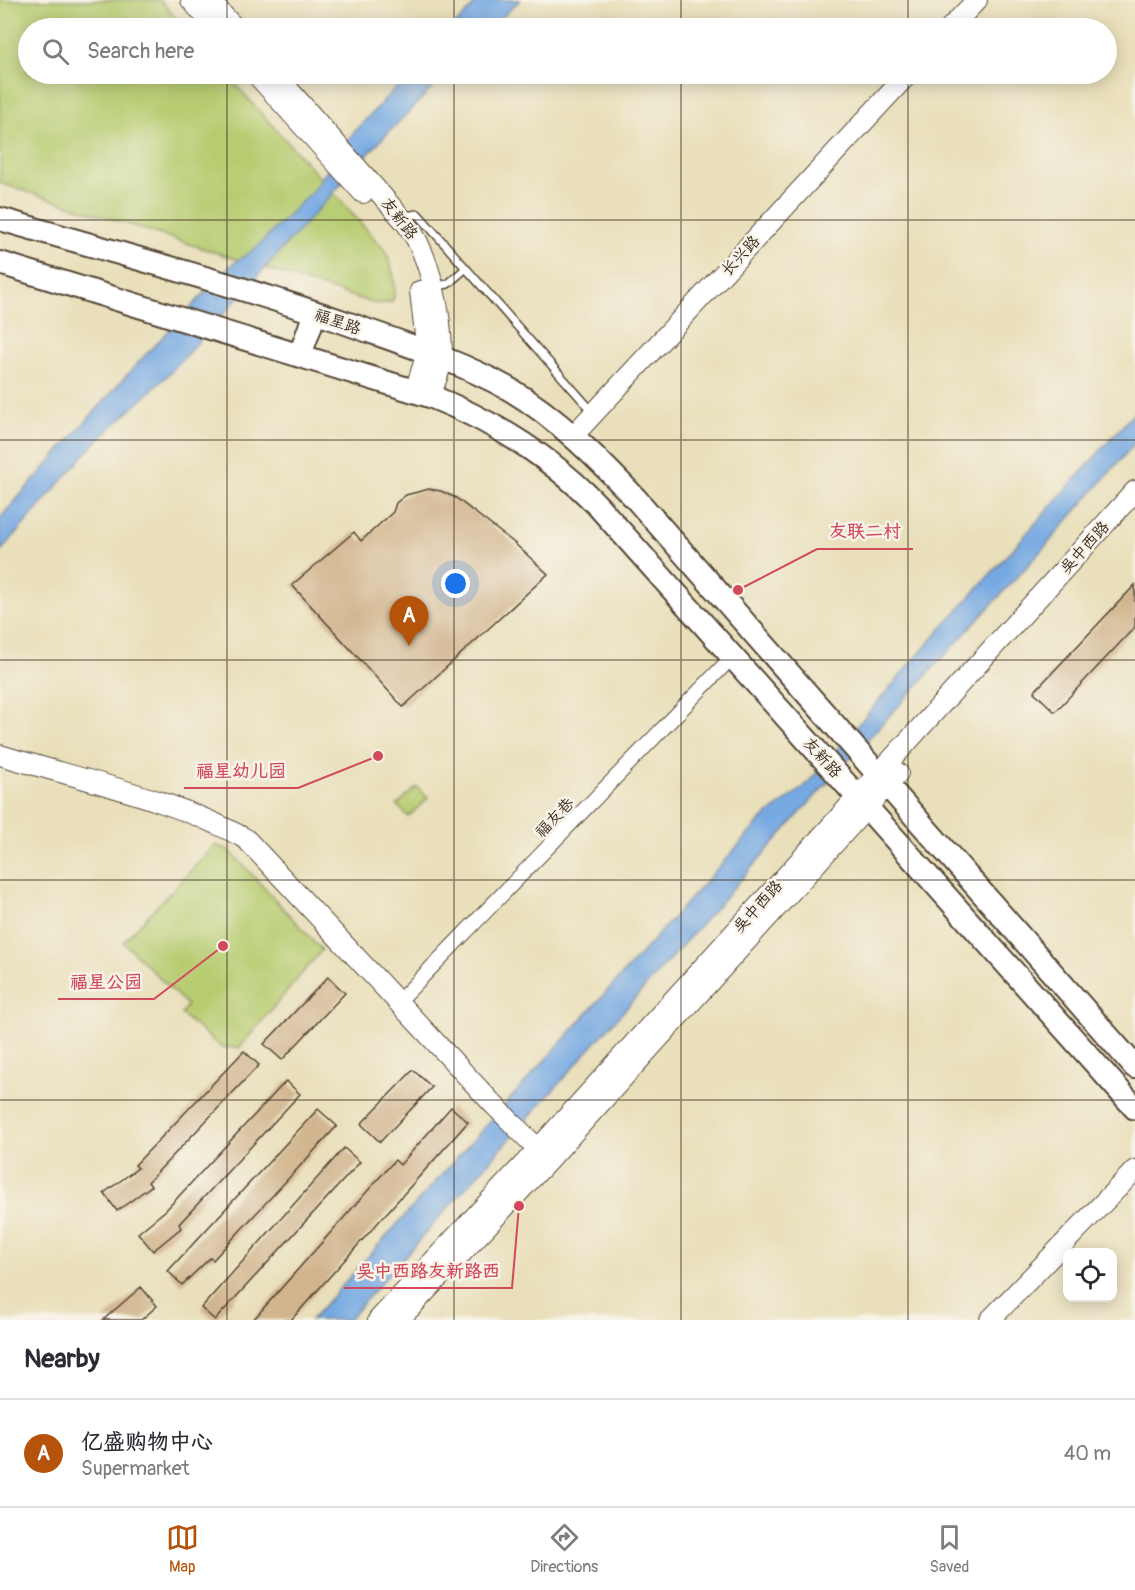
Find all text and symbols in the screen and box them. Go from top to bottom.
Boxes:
search box [18,18,1117,84]
icon: search [39,35,72,68]
text: Search here [87,37,194,65]
street label: 友新路 [377,194,422,244]
street label: 长兴路 [717,231,764,280]
street label: 福星路 [312,305,364,339]
callout: 友联二村 [817,513,913,549]
street label: 吴中西路 [1056,517,1114,578]
text: 友联二村 [829,520,901,543]
your location [441,569,470,598]
pin: A [390,596,428,646]
street label: 友新路 [799,733,846,782]
callout: 福星幼儿园 [184,752,298,788]
text: 福星幼儿园 [196,760,286,783]
street label: 福友巷 [531,793,579,842]
street label: 吴中西路 [729,876,787,937]
callout: 福星公园 [58,963,154,999]
text: 福星公园 [70,971,142,994]
map controls [1063,1248,1117,1302]
button: locate [1063,1248,1117,1302]
callout: 吴中西路友新路西 [344,1252,512,1288]
text: 吴中西路友新路西 [356,1260,500,1283]
text: Nearby [24,1343,100,1375]
text: 亿盛购物中心 [81,1428,213,1456]
text: A [37,1441,50,1466]
text: 40 m [1064,1441,1111,1466]
text: Supermarket [81,1456,190,1481]
tab: Map [166,1521,199,1577]
tab: Directions [530,1521,598,1577]
tab: Saved [930,1521,969,1577]

